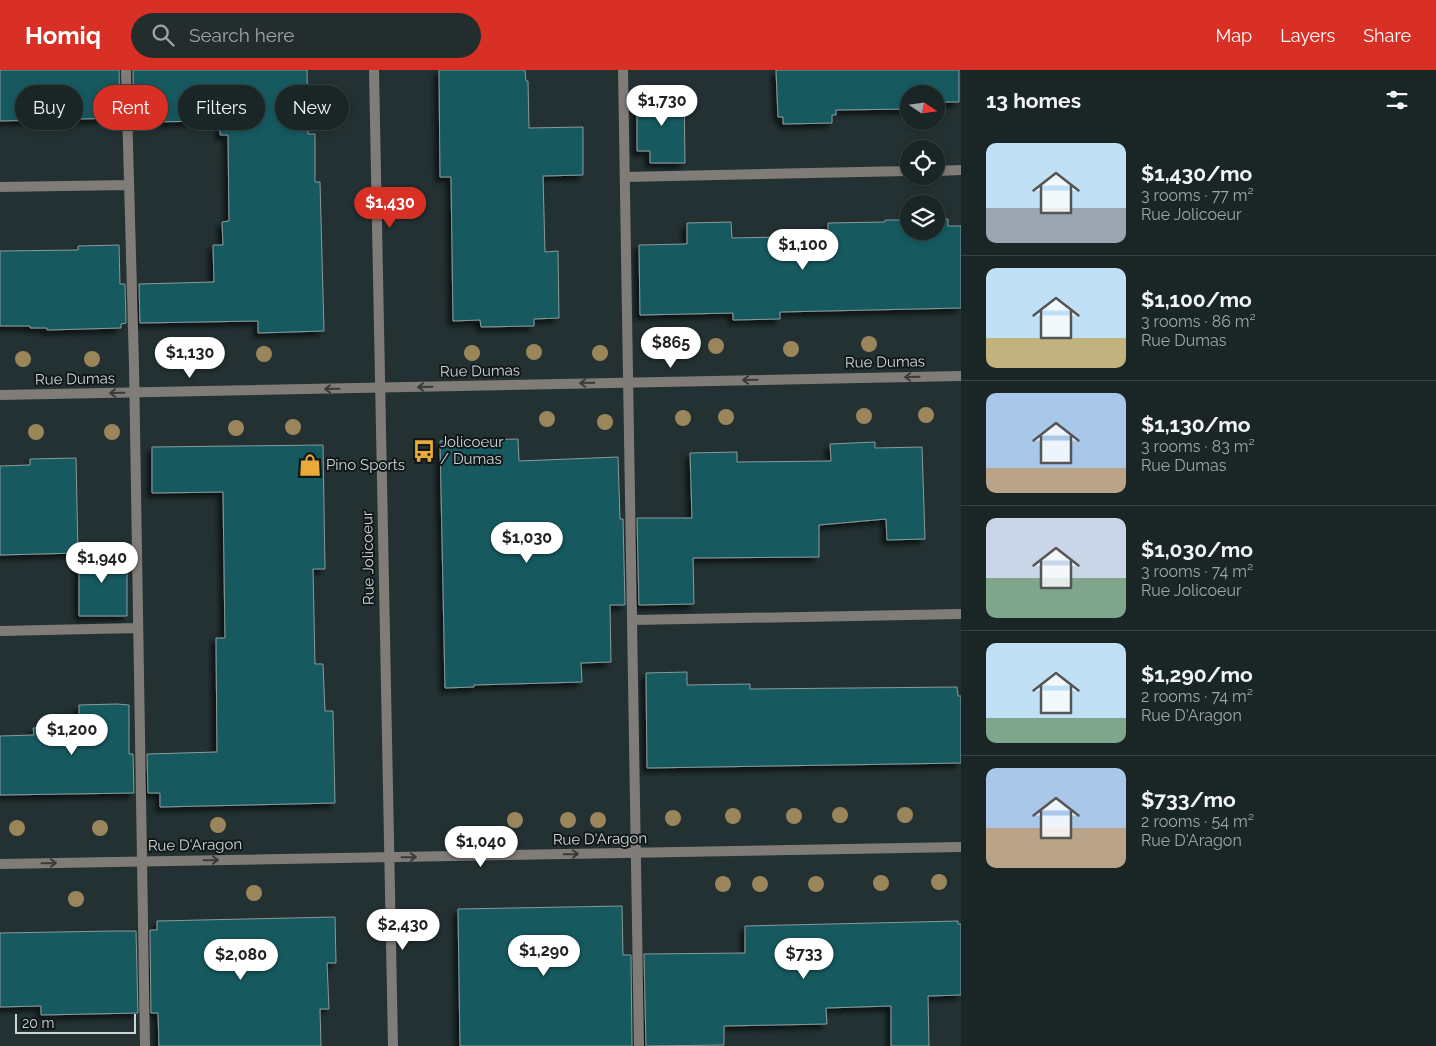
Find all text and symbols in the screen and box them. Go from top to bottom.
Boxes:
search box [131,13,481,58]
text: Homiq [25,21,101,50]
icon: search [149,21,177,49]
text: Search here [189,24,294,46]
text: Map [1216,25,1252,46]
text: Layers [1280,25,1335,46]
text: Share [1363,25,1411,46]
chip: Buy [15,85,83,130]
chip: Rent [93,85,168,130]
chip: Filters [178,85,265,130]
chip: New [275,85,349,130]
pin: $1,730 [621,85,703,127]
north arrow [900,85,945,130]
map controls [900,85,945,240]
icon: filters [1383,86,1411,114]
text: 13 homes [986,88,1081,113]
text: $1,730 [637,91,687,110]
button: locate [900,140,945,185]
text: $1,430/mo [1141,161,1252,186]
icon: home [1026,163,1086,223]
pin: $1,430 [349,186,431,229]
text: 3 rooms · 77 m² [1141,186,1254,205]
text: $1,430 [365,193,415,212]
button: layers [900,195,945,240]
text: Rue Jolicoeur [1141,205,1242,224]
pin: $1,100 [762,228,844,271]
text: $1,100 [778,235,828,254]
text: $1,100/mo [1141,287,1252,312]
icon: home [1026,288,1086,348]
text: 3 rooms · 86 m² [1141,312,1256,331]
pin: $865 [641,326,701,369]
text: Rue Dumas [1141,331,1226,350]
text: $865 [652,333,690,352]
pin: $1,130 [149,336,231,379]
text: $1,130 [166,343,214,362]
street label: Rue Dumas [845,352,925,372]
street label: Rue Dumas [440,361,520,381]
street label: Rue Dumas [35,369,115,389]
one-way arrow [905,372,921,382]
one-way arrow [742,375,758,385]
one-way arrow [580,379,596,388]
one-way arrow [417,383,433,392]
one-way arrow [324,384,340,394]
one-way arrow [109,388,126,398]
text: $1,130/mo [1141,412,1251,437]
icon: home [1026,413,1086,473]
place label: Jolicoeur / Dumas [440,433,504,468]
text: 3 rooms · 83 m² [1141,437,1255,456]
bus stop icon: Jolicoeur / Dumas [411,438,437,464]
shop icon: Pino Sports [297,452,323,478]
place label: Pino Sports [326,456,405,474]
text: Rue Dumas [1141,456,1226,475]
street label: Rue Jolicoeur [358,510,378,605]
pin: $1,030 [486,522,568,564]
text: $1,030 [502,528,552,547]
text: $1,030/mo [1141,537,1253,562]
icon: home [1026,538,1086,598]
pin: $1,940 [61,542,143,584]
text: $1,940 [77,548,127,567]
text: 3 rooms · 74 m² [1141,562,1253,581]
text: Rue Jolicoeur [1141,581,1242,600]
text: $1,290/mo [1141,662,1253,687]
icon: home [1026,663,1086,723]
text: 2 rooms · 74 m² [1141,687,1253,706]
text: Rue D'Aragon [1141,706,1242,725]
pin: $1,200 [31,714,113,756]
text: $1,200 [47,720,97,739]
text: $733/mo [1141,787,1236,812]
icon: home [1026,788,1086,848]
text: 2 rooms · 54 m² [1141,812,1254,831]
pin: $1,040 [440,826,522,868]
street label: Rue D'Aragon [553,829,647,849]
text: Rue D'Aragon [1141,831,1242,850]
text: $1,040 [456,832,506,851]
street label: Rue D'Aragon [148,835,242,855]
one-way arrow [562,849,579,859]
one-way arrow [400,852,416,861]
one-way arrow [203,855,219,864]
one-way arrow [40,858,56,867]
pin: $2,430 [362,908,444,951]
text: $2,430 [378,915,428,934]
pin: $1,290 [503,934,585,977]
pin: $2,080 [200,938,282,981]
pin: $733 [774,938,834,980]
text: $1,290 [519,941,569,960]
text: $733 [786,944,822,963]
text: $2,080 [215,945,267,964]
scale bar [15,1011,136,1034]
text: 20 m [22,1015,54,1031]

